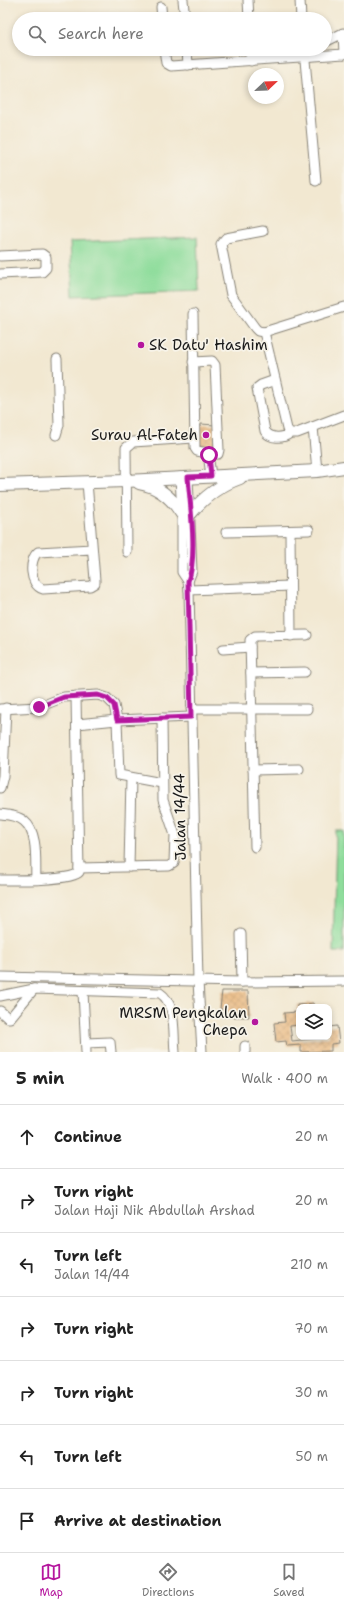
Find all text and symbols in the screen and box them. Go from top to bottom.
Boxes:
search box [12,12,332,56]
icon: search [26,23,48,45]
text: Search here [58,24,144,44]
north arrow [248,68,284,104]
place label: SK Datu' Hashim [149,335,268,355]
marker: SK Datu' Hashim [136,340,146,350]
place label: Surau Al-Fateh [91,425,198,445]
marker: Surau Al-Fateh [201,430,211,440]
route start [200,446,218,464]
route end [30,698,48,716]
street label: Jalan 14/44 [169,773,191,861]
place label: MRSM Pengkalan Chepa [119,1003,248,1040]
map controls [296,1004,332,1040]
button: layers [296,1004,332,1040]
marker: MRSM Pengkalan Chepa [250,1017,260,1027]
text: 5 min [16,1067,64,1089]
text: Walk · 400 m [241,1070,328,1087]
icon: ahead [16,1126,38,1148]
text: Continue [54,1127,122,1147]
text: 20 m [295,1128,328,1145]
text: Turn right [54,1182,134,1202]
icon: right [16,1190,38,1212]
text: 20 m [295,1192,328,1209]
text: Jalan Haji Nik Abdullah Arshad [54,1202,255,1219]
text: Turn left [54,1246,122,1266]
icon: left [16,1254,38,1276]
text: 210 m [290,1256,328,1273]
text: Jalan 14/44 [54,1266,130,1283]
icon: right [16,1318,38,1340]
text: Turn right [54,1319,134,1339]
text: 70 m [294,1320,328,1337]
icon: right [16,1382,38,1404]
text: Turn right [54,1383,134,1403]
text: 30 m [294,1384,328,1401]
icon: left [16,1446,38,1468]
text: Turn left [54,1447,122,1467]
text: 50 m [295,1448,328,1465]
icon: arrive [16,1510,38,1532]
text: Arrive at destination [54,1511,222,1531]
tab: Map [39,1561,63,1600]
tab: Directions [142,1561,194,1600]
tab: Saved [273,1561,305,1600]

